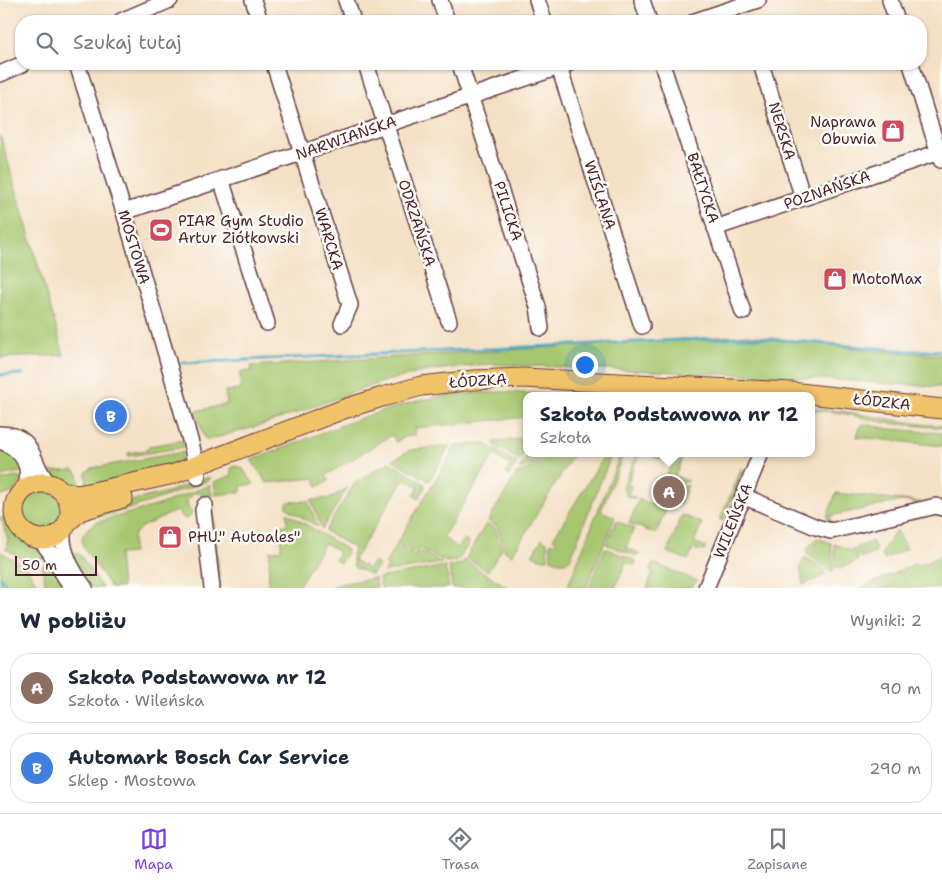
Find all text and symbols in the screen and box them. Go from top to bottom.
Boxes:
search box [15,15,927,70]
icon: search [33,29,61,57]
text: Szukaj tutaj [73,30,182,55]
street label: NERSKA [764,100,800,162]
street label: NARWIAŃSKA [293,110,399,165]
place label: Naprawa Obuwia [810,112,877,149]
shop icon: Naprawa Obuwia [880,118,906,144]
street label: BAŁTYCKA [682,150,724,226]
street label: WIŚLANA [579,158,622,232]
street label: POZNAŃSKA [781,165,873,214]
street label: ODRZAŃSKA [394,177,441,269]
street label: PILICKA [489,179,527,243]
street label: WARCKA [310,205,348,273]
street label: MOSTOWA [113,207,155,287]
place label: PIAR Gym Studio Artur Ziółkowski [178,211,304,248]
sports icon: PIAR Gym Studio Artur Ziółkowski [148,217,174,243]
shop icon: MotoMax [822,266,848,292]
place label: MotoMax [852,269,922,289]
your location [572,352,598,378]
street label: ŁÓDZKA [447,368,508,393]
street label: ŁÓDZKA [851,388,912,415]
popup [523,392,815,457]
pin: B [95,397,127,435]
text: Szkoła Podstawowa nr 12 [540,402,798,427]
text: Szkoła [540,427,591,448]
pin: A [653,473,685,511]
street label: WILEŃSKA [708,480,757,561]
shop icon: PHU." Autoales" [157,524,183,550]
place label: PHU." Autoales" [188,527,300,547]
scale bar [15,553,98,576]
text: 50 m [22,556,57,574]
text: W pobliżu [20,607,127,635]
text: Wyniki: 2 [850,610,922,631]
text: Szkoła Podstawowa nr 12 [68,665,326,690]
text: A [31,678,43,699]
text: 90 m [880,678,921,699]
text: Szkoła · Wileńska [68,690,204,711]
text: Automark Bosch Car Service [68,745,349,770]
text: B [32,758,42,779]
text: 290 m [869,758,921,779]
text: Sklep · Mostowa [68,770,196,791]
tab: Mapa [134,825,173,873]
tab: Trasa [442,825,479,873]
tab: Zapisane [748,825,808,873]

